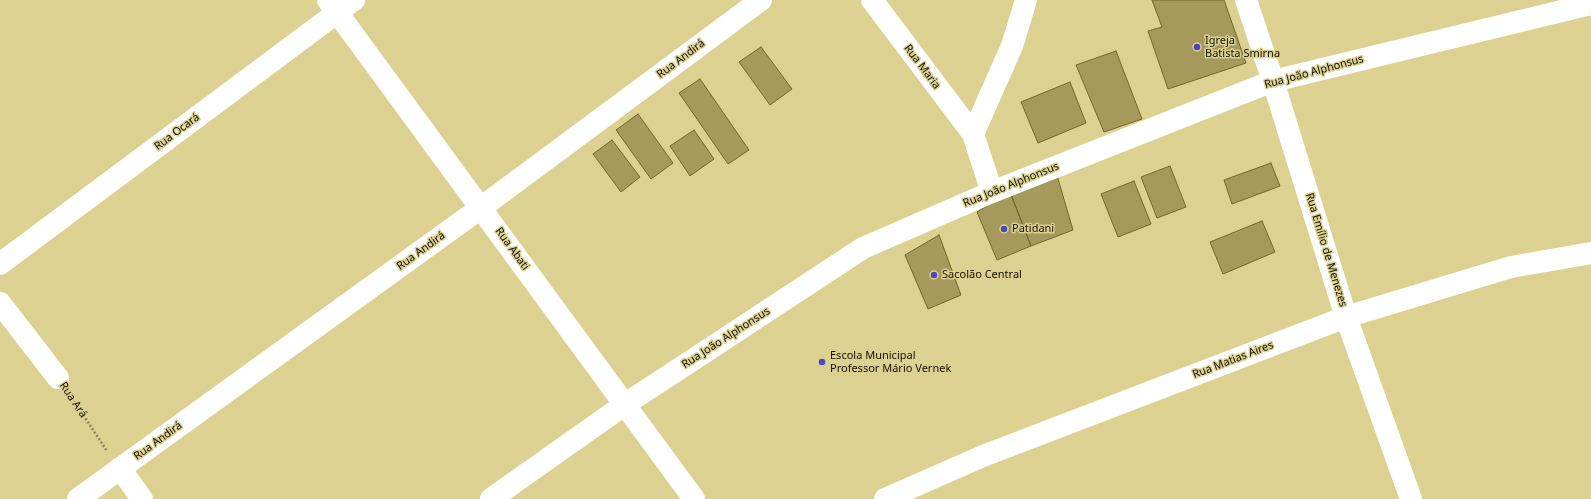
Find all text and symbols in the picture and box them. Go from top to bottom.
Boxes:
place label: Igreja Batista Smirna [1205,34,1280,60]
street label: Rua Andirá [654,37,708,81]
street label: Rua Maria [901,42,943,92]
marker: Igreja Batista Smirna [1192,42,1202,52]
street label: Rua João Alphonsus [1263,52,1365,92]
street label: Rua Ocará [152,111,202,153]
street label: Rua João Alphonsus [961,160,1061,210]
street label: Rua Emílio de Menezes [1302,191,1350,309]
place label: Patidani [1012,222,1054,236]
marker: Patidani [999,224,1009,234]
street label: Rua Abati [492,225,532,273]
street label: Rua Andirá [394,229,448,273]
place label: Sacolão Central [942,268,1022,282]
marker: Sacolão Central [929,270,939,280]
street label: Rua João Alphonsus [680,305,772,371]
street label: Rua Matias Aires [1191,339,1275,381]
place label: Escola Municipal Professor Mário Vernek [830,349,951,375]
marker: Escola Municipal Professor Mário Vernek [817,357,827,367]
street label: Rua Ará [56,380,90,420]
street label: Rua Andirá [131,419,185,463]

